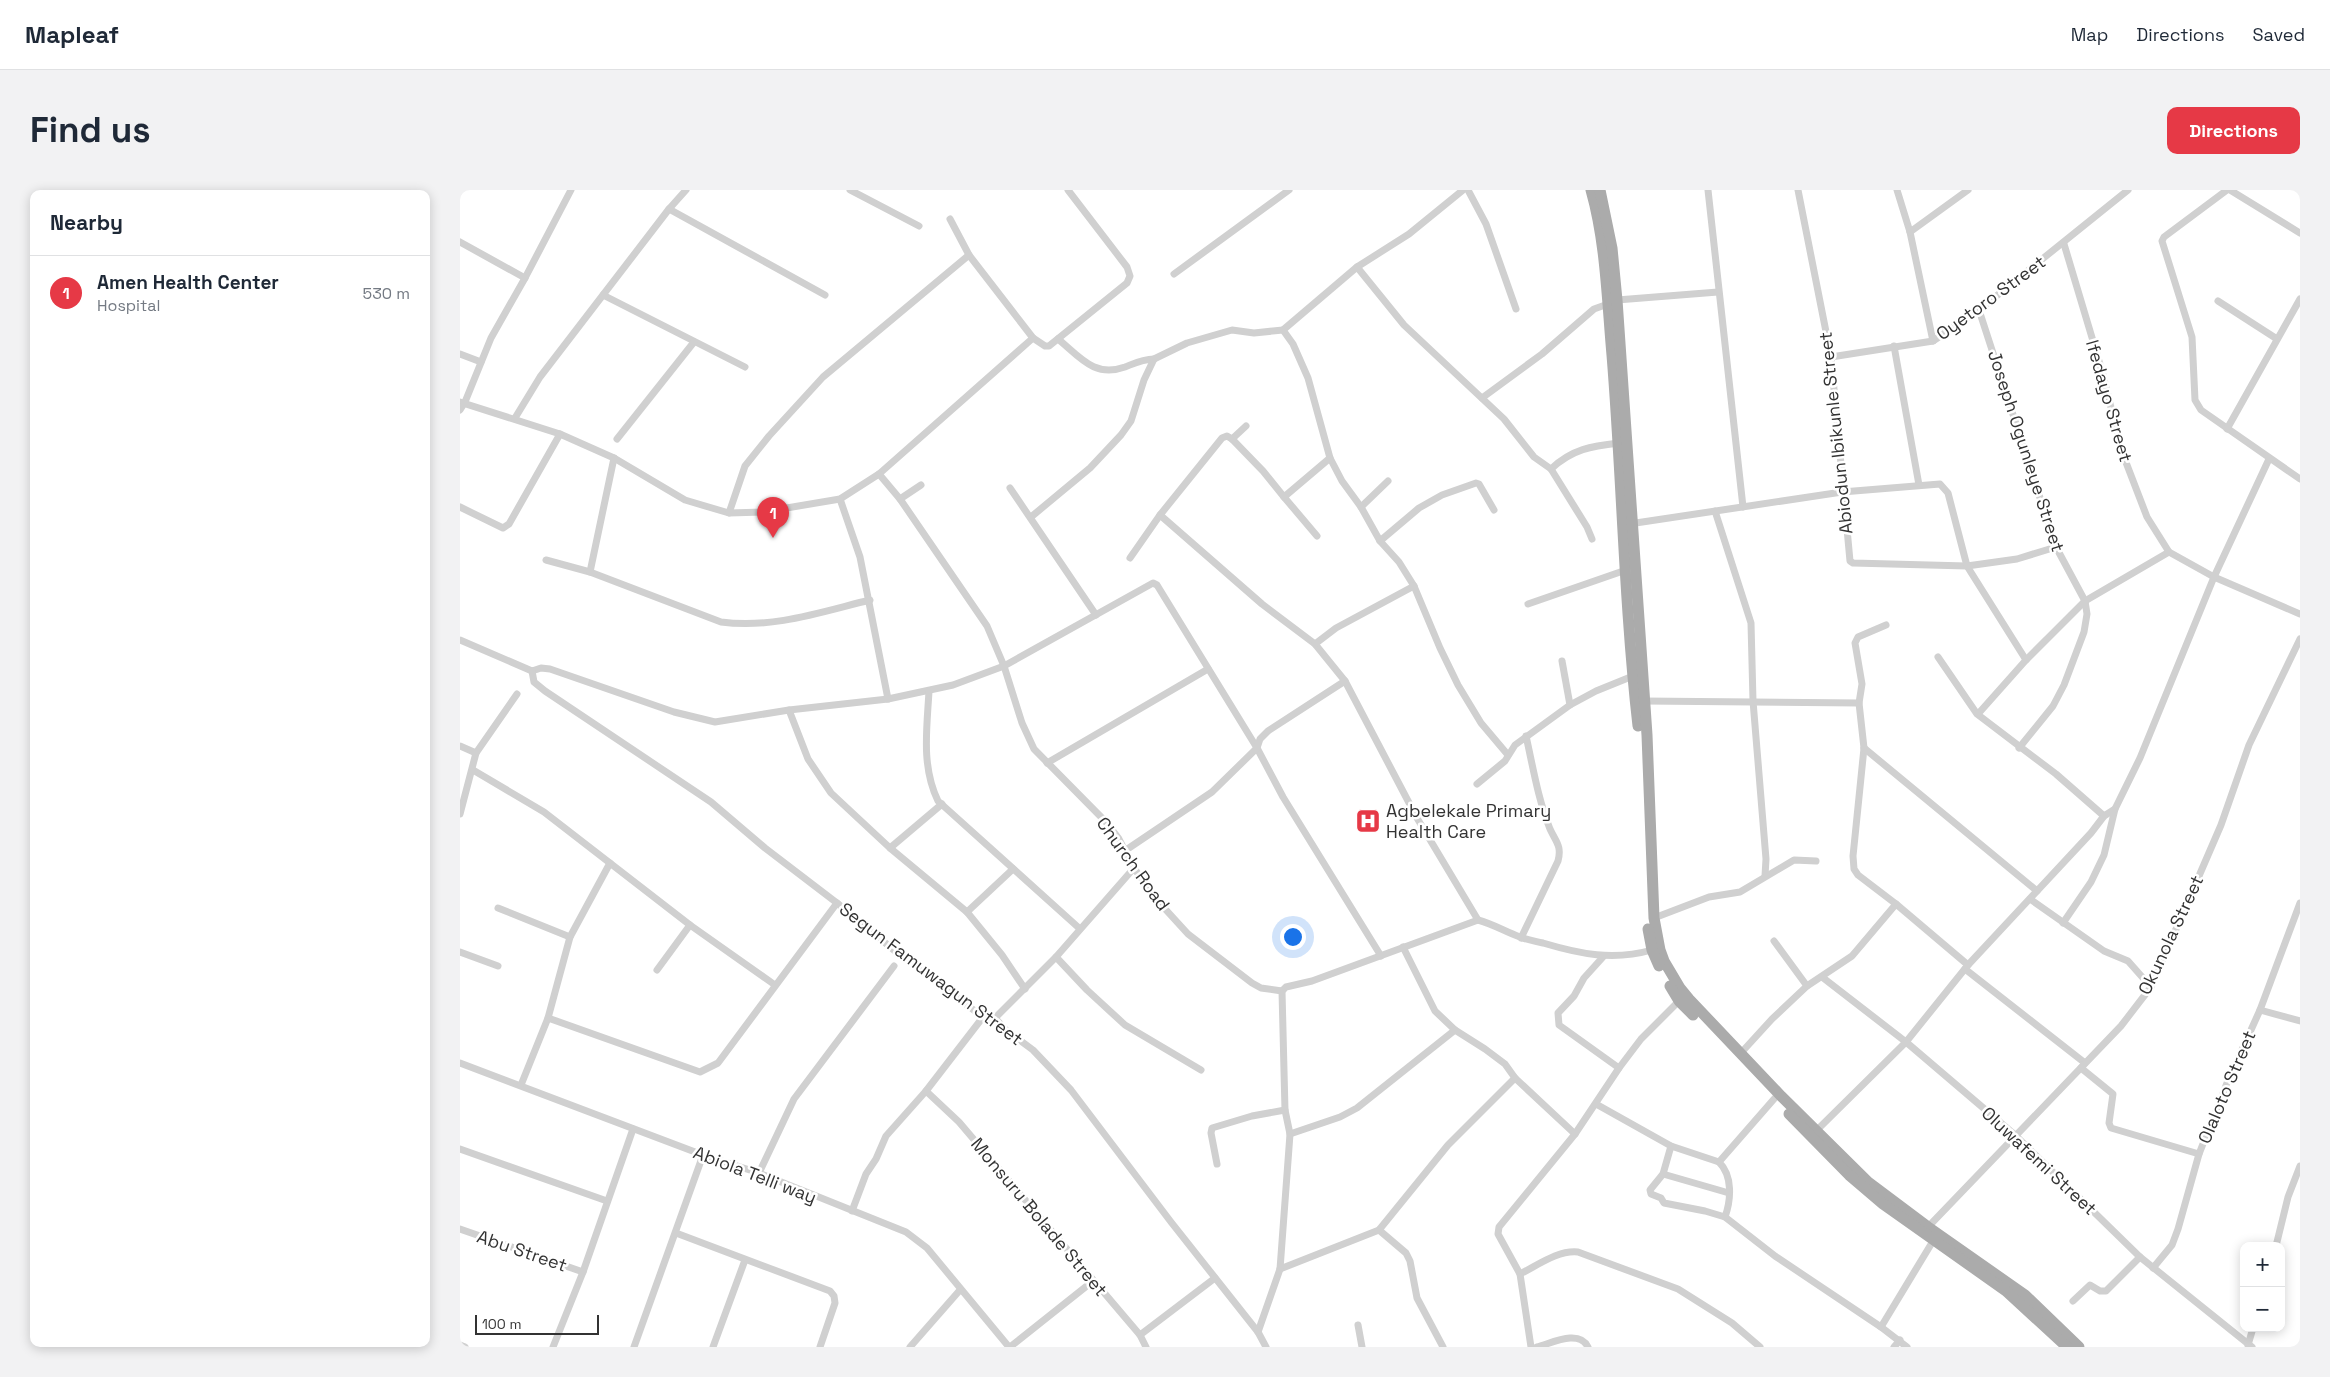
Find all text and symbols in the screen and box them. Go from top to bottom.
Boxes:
text: Mapleaf [25,19,119,50]
text: Map [2071,23,2108,46]
text: Directions [2136,23,2225,46]
text: Saved [2253,23,2305,46]
button: Directions [2167,107,2300,154]
text: Find us [30,108,151,152]
text: Nearby [50,209,123,236]
street label: Oyetoro Street [1931,250,2050,345]
text: Amen Health Center [97,270,279,295]
text: 1 [62,283,70,304]
text: 530 m [363,283,410,304]
text: Hospital [97,295,160,316]
street label: Abiodun Ibikunle Street [1813,331,1858,535]
street label: Ifedayo Street [2081,337,2138,465]
street label: Joseph Ogunleye Street [1983,347,2070,555]
pin: 1 [757,497,789,538]
place label: Agbelekale Primary Health Care [1386,799,1551,843]
hospital icon: Agbelekale Primary Health Care [1355,808,1381,834]
street label: Church Road [1092,812,1175,915]
street label: Okunola Street [2133,871,2208,998]
street label: Segun Famuwagun Street [835,897,1028,1050]
your location [1280,924,1306,950]
street label: Olaloto Street [2192,1027,2261,1147]
street label: Oluwafemi Street [1977,1101,2102,1220]
street label: Monsuru Bolade Street [966,1133,1112,1301]
street label: Abiola Telli way [690,1140,820,1209]
street label: Abu Street [474,1224,570,1277]
map controls [2240,1242,2285,1332]
button: + [2240,1242,2285,1287]
button: − [2240,1287,2285,1332]
scale bar [475,1312,599,1335]
text: 100 m [482,1315,521,1333]

